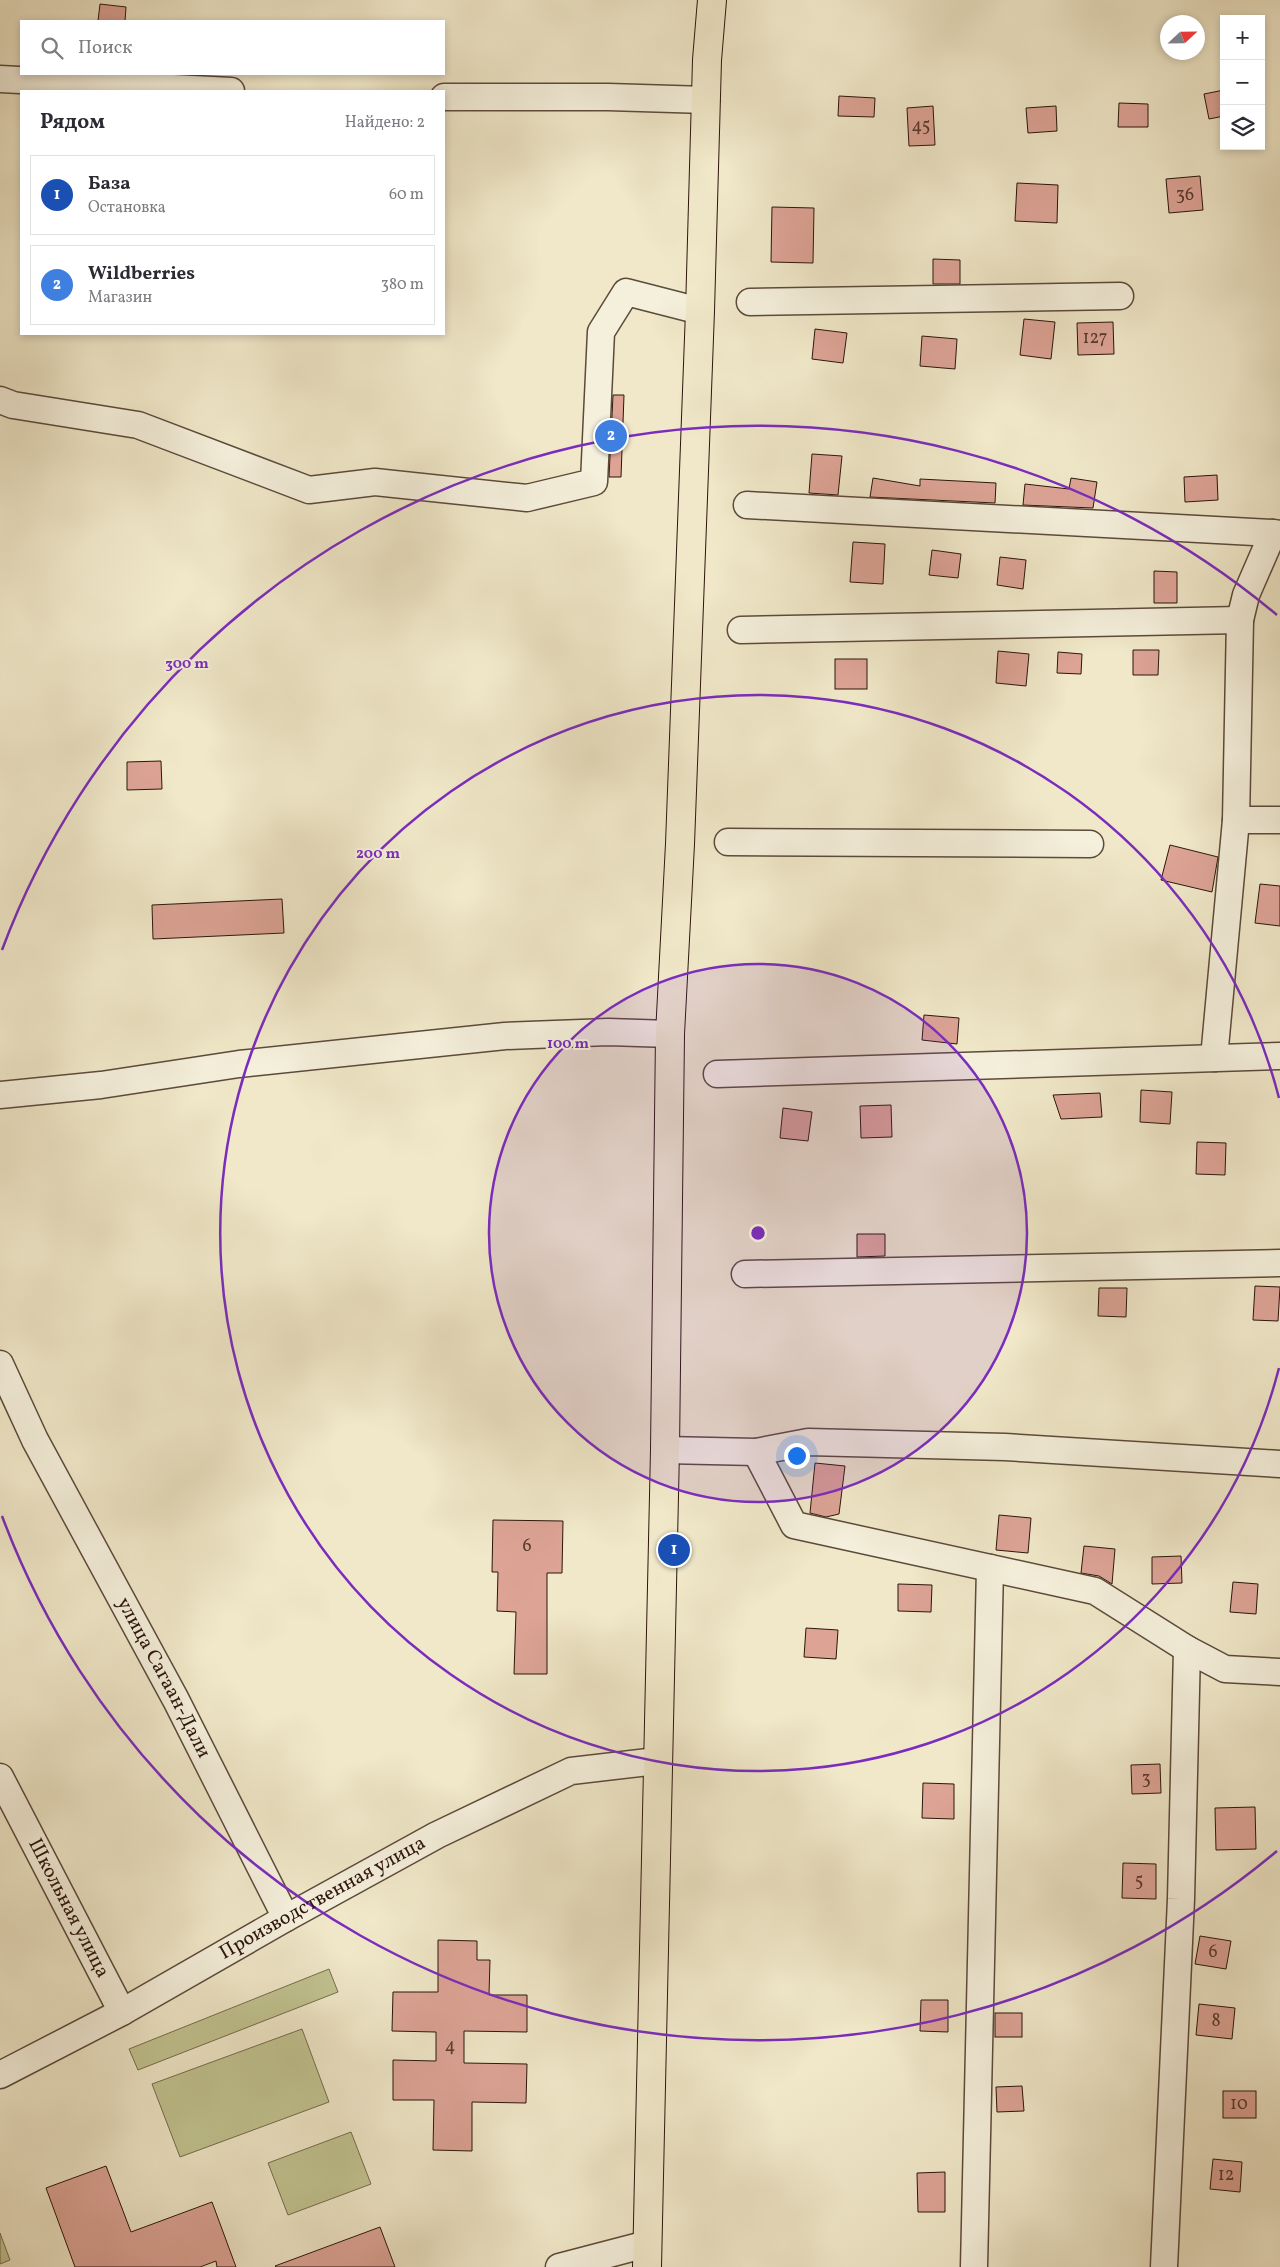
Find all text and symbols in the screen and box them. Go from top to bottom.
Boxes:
north arrow [1160,15,1205,60]
map controls [1220,15,1265,150]
button: + [1220,15,1265,60]
search box [20,20,445,75]
icon: search [38,34,66,62]
text: Поиск [78,35,132,61]
button: − [1220,60,1265,105]
button: layers [1220,105,1265,150]
text: Рядом [40,108,105,137]
text: Найдено: 2 [345,112,425,134]
house number: 45 [912,114,930,139]
text: База [88,171,131,197]
house number: 36 [1176,183,1194,208]
text: 1 [54,184,60,206]
text: 60 m [389,184,424,206]
text: Остановка [88,197,166,219]
text: Wildberries [88,261,195,287]
text: 2 [53,274,61,296]
text: 380 m [381,274,424,296]
text: Магазин [88,287,152,309]
house number: 127 [1083,326,1107,351]
pin: 2 [595,417,627,455]
text: 300 m [165,654,209,675]
text: 200 m [356,844,400,865]
text: 100 m [547,1034,590,1055]
centre of rings [749,1224,767,1242]
your location [784,1443,810,1469]
pin: 1 [658,1531,690,1569]
house number: 6 [522,1534,532,1559]
street label: улица Сагаан-Дали [109,1593,217,1763]
house number: 3 [1141,1767,1151,1792]
street label: Производственная улица [214,1830,431,1967]
street label: Школьная улица [20,1834,116,1983]
house number: 5 [1135,1869,1143,1894]
house number: 6 [1208,1940,1218,1965]
house number: 8 [1211,2009,1221,2034]
house number: 4 [445,2034,455,2059]
house number: 10 [1230,2092,1248,2117]
house number: 12 [1218,2163,1234,2188]

